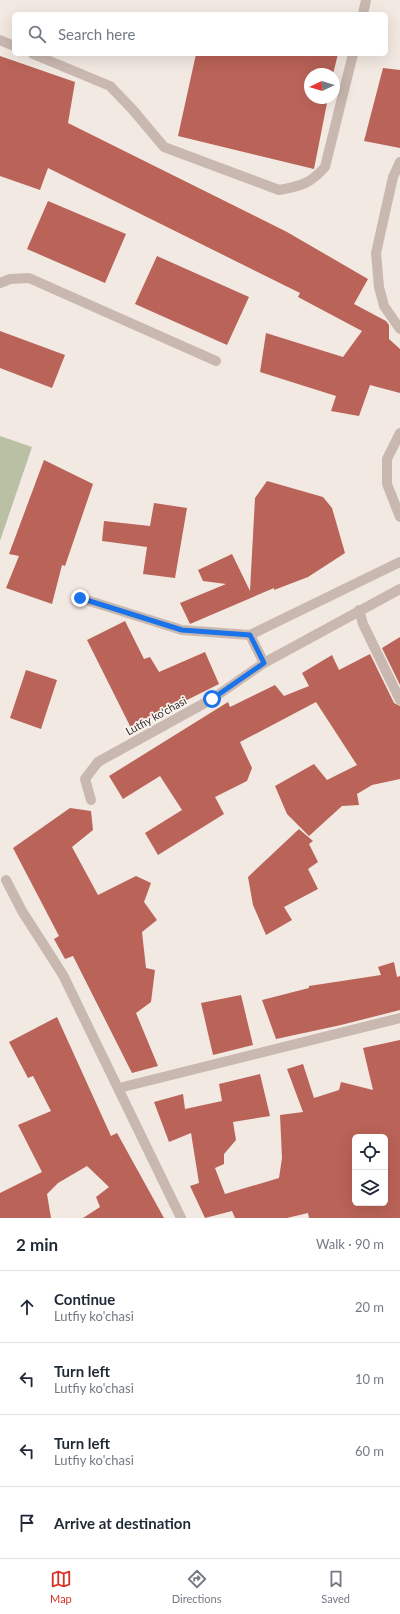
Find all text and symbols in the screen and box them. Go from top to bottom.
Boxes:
search box [12,12,388,56]
icon: search [26,23,48,45]
text: Search here [58,25,135,43]
north arrow [304,68,340,104]
route end [71,589,89,607]
route start [203,690,221,708]
street label: Lutfiy ko'chasi [123,693,189,738]
map controls [352,1134,388,1206]
button: locate [352,1134,388,1170]
button: layers [352,1170,388,1206]
text: 2 min [16,1234,58,1255]
text: Walk · 90 m [316,1236,384,1252]
text: Continue [54,1290,115,1308]
icon: ahead [16,1296,38,1318]
text: 20 m [355,1299,384,1315]
text: Lutfiy ko'chasi [54,1308,134,1324]
text: Turn left [54,1362,110,1380]
icon: left [16,1368,38,1390]
text: 10 m [355,1371,384,1387]
text: Lutfiy ko'chasi [54,1380,134,1396]
text: Turn left [54,1434,110,1452]
icon: left [16,1440,38,1462]
text: 60 m [355,1443,384,1459]
text: Lutfiy ko'chasi [54,1452,134,1468]
icon: arrive [16,1512,38,1534]
text: Arrive at destination [54,1514,191,1532]
tab: Map [50,1568,72,1605]
tab: Directions [172,1568,221,1605]
tab: Saved [321,1568,350,1605]

